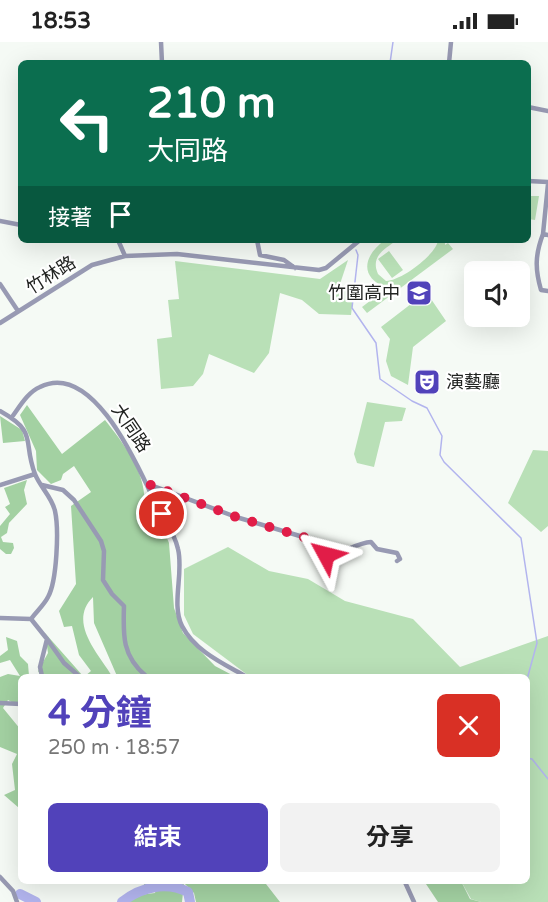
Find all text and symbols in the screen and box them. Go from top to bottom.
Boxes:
text: 18:53 [30,8,91,34]
text: 210 m [147,78,276,129]
icon: left [48,84,126,162]
text: 大同路 [147,135,228,168]
icon: arrive [104,198,137,231]
text: 接著 [48,205,92,231]
street label: 竹林路 [22,251,80,299]
map controls [464,261,530,327]
button: sound [464,261,530,327]
school or university icon: 竹圍高中 [404,278,434,308]
place label: 竹圍高中 [328,282,400,304]
theatre icon: 演藝廳 [412,367,442,397]
place label: 演藝廳 [446,371,500,393]
street label: 大同路 [107,399,155,457]
pin [136,488,187,539]
icon: arrive [145,497,178,530]
position arrow [294,523,358,587]
text: 4 分鐘 [48,692,152,735]
button: close [437,694,500,757]
text: 250 m · 18:57 [48,736,180,760]
button: 結束 [48,803,268,872]
button: 分享 [280,803,500,872]

